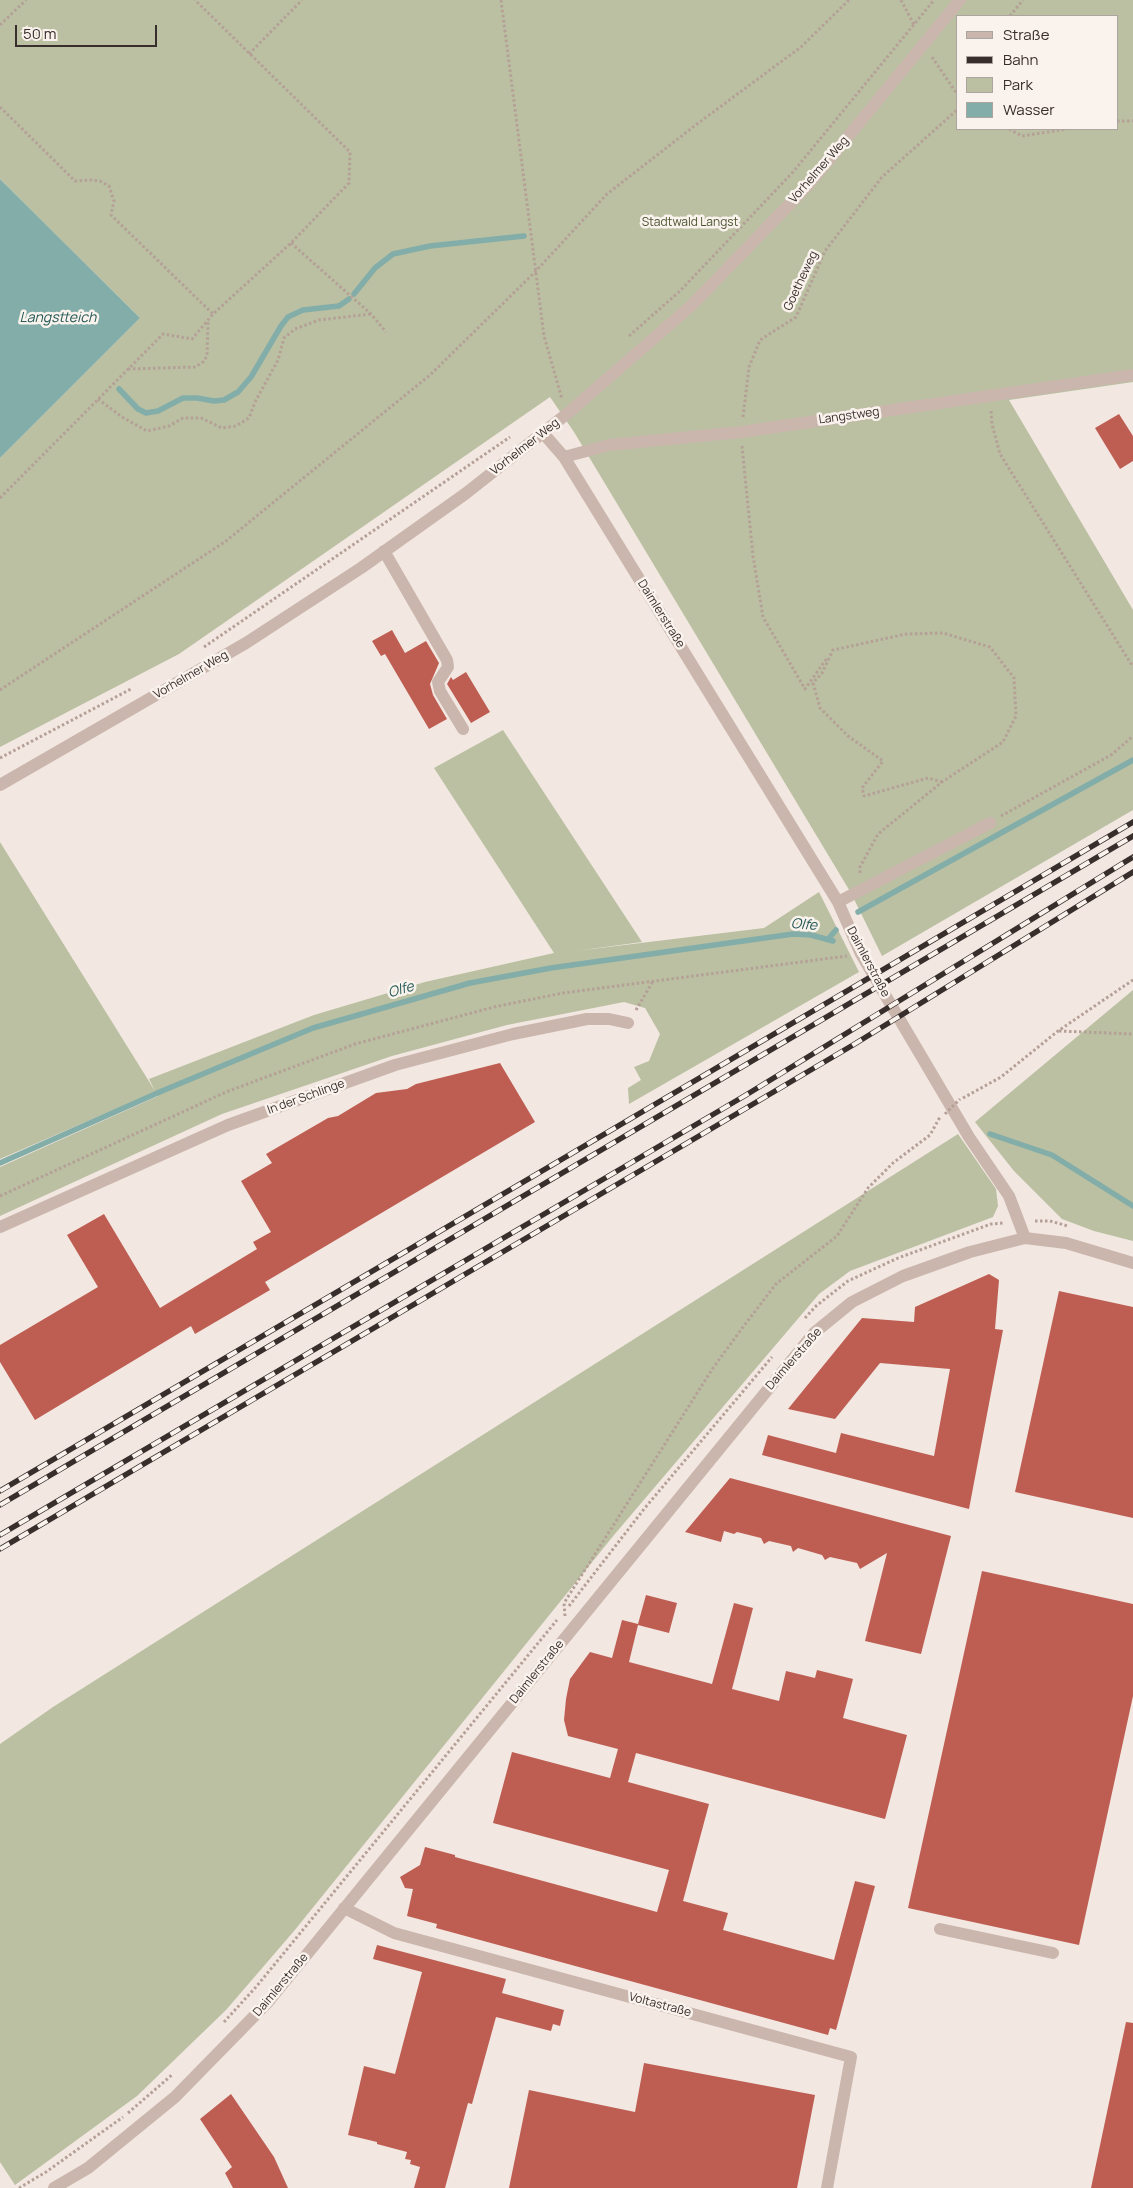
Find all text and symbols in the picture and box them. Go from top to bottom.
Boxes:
scale bar [18,15,160,47]
legend [956,15,1118,130]
text: 50 m [23,23,57,44]
text: Straße [1003,24,1049,45]
text: Bahn [1003,49,1038,70]
text: Park [1003,74,1033,95]
text: Wasser [1003,99,1055,120]
street label: Vorhelmer Weg [786,134,852,206]
park label: Stadtwald Langst [642,216,738,230]
street label: Goetheweg [781,249,821,313]
water label: Langstteich [20,310,96,326]
street label: Langstweg [818,405,880,427]
street label: Vorhelmer Weg [488,416,562,478]
street label: Daimlerstraße [634,577,688,651]
street label: Vorhelmer Weg [151,648,231,702]
water label: Olfe [790,915,818,935]
street label: Daimlerstraße [843,924,893,1000]
water label: Olfe [386,978,416,1002]
street label: In der Schlinge [265,1076,347,1118]
street label: Daimlerstraße [763,1325,825,1393]
street label: Daimlerstraße [507,1637,567,1707]
street label: Daimlerstraße [251,1951,311,2019]
street label: Voltastraße [627,1990,693,2020]

